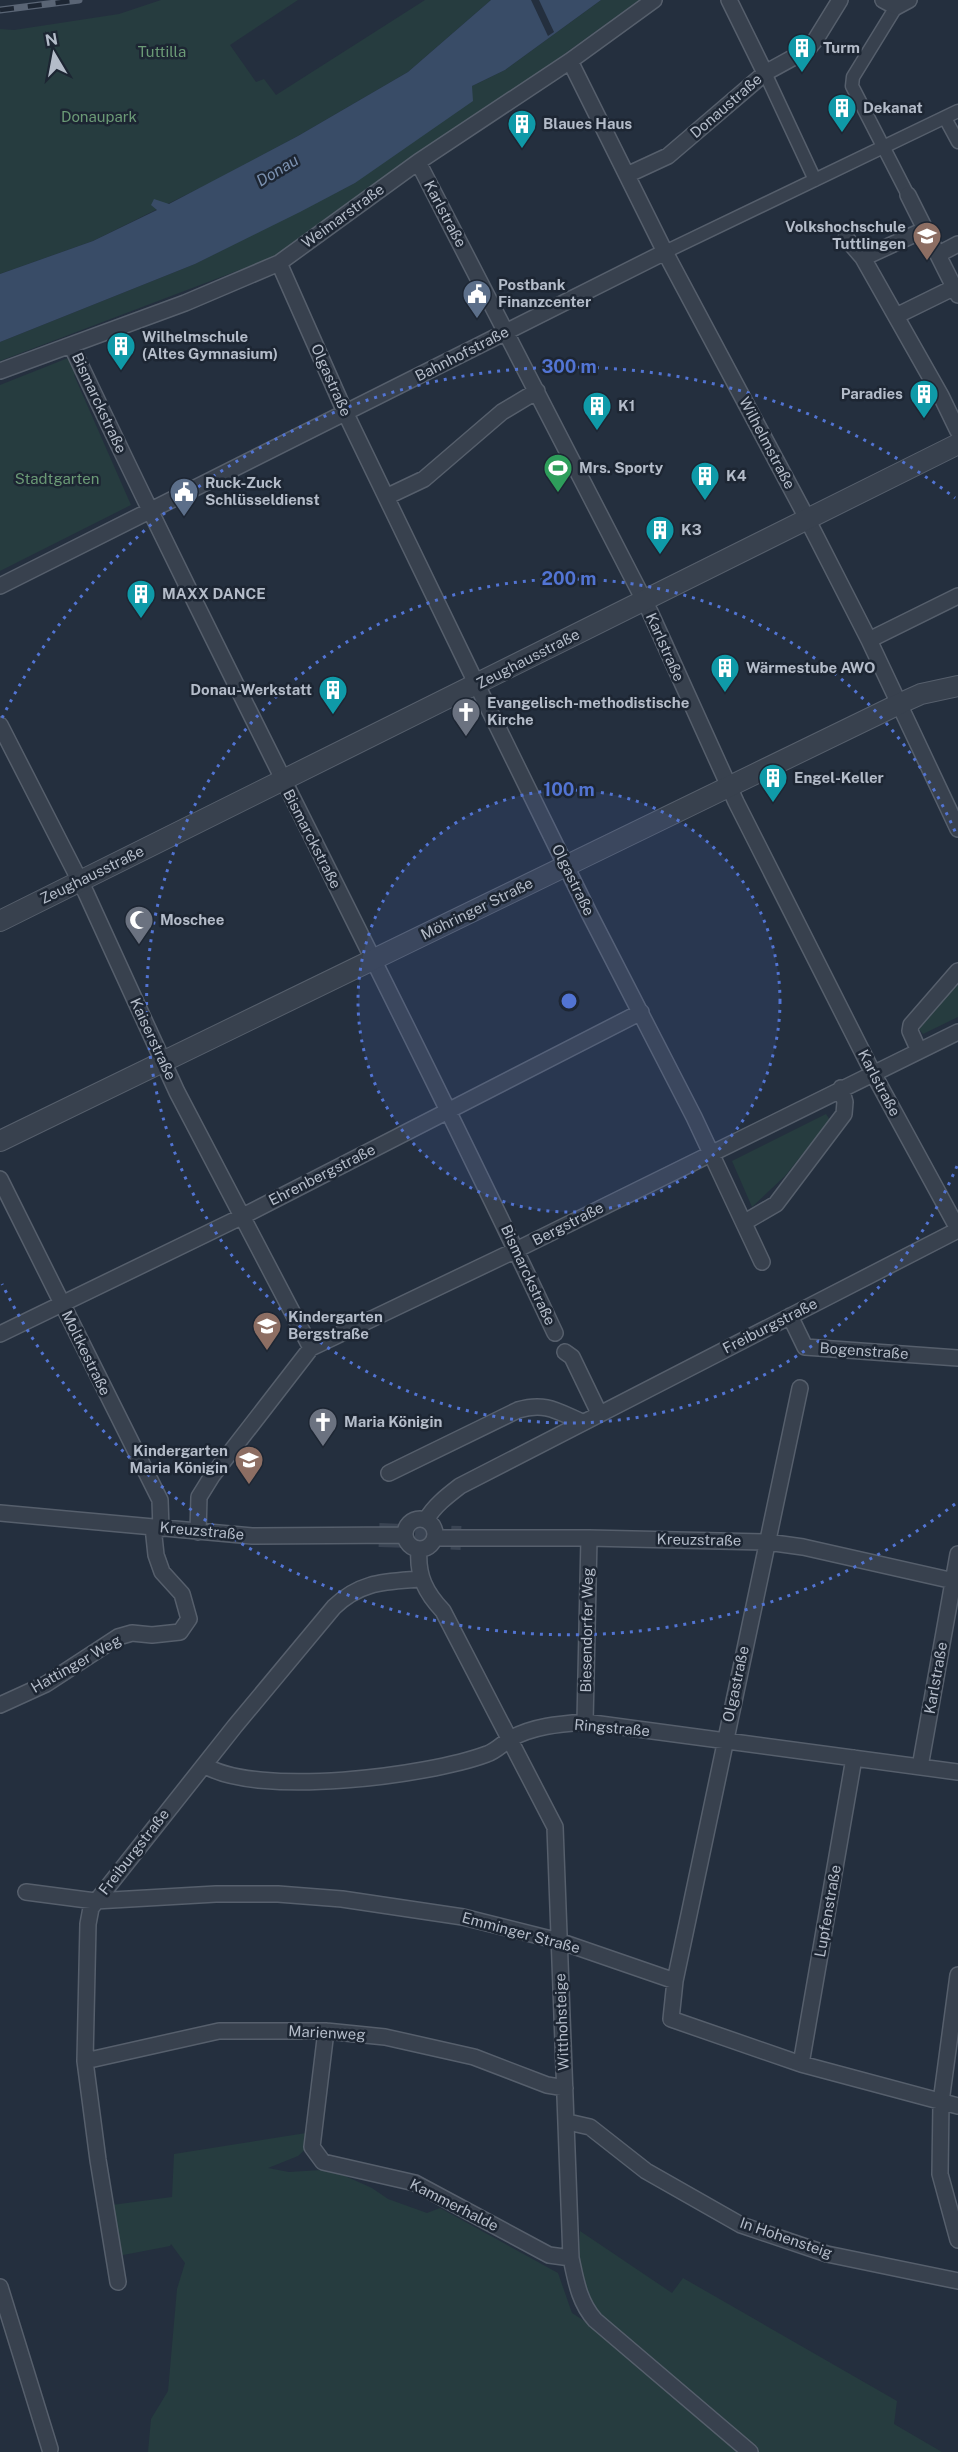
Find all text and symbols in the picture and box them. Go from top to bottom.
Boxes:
north arrow [24,24,84,84]
text: N [44,29,59,50]
building icon: Turm [786,32,818,74]
place label: Turm [823,39,860,56]
park label: Tuttilla [138,43,186,60]
street label: Donaustraße [687,70,765,141]
building icon: Dekanat [826,92,858,134]
place label: Dekanat [863,99,923,116]
park label: Donaupark [61,108,137,125]
building icon: Blaues Haus [506,108,538,150]
place label: Blaues Haus [543,115,632,132]
water label: Donau [253,150,302,190]
street label: Karlstraße [421,178,470,250]
street label: Weimarstraße [298,180,387,251]
place label: Volkshochschule Tuttlingen [785,218,906,252]
school or university icon: Volkshochschule Tuttlingen [911,220,943,262]
place label: Postbank Finanzcenter [498,276,591,310]
public building icon: Postbank Finanzcenter [461,278,493,320]
street label: Bahnhofstraße [412,323,511,384]
place label: Wilhelmschule (Altes Gymnasium) [142,328,278,362]
building icon: Wilhelmschule (Altes Gymnasium) [105,330,137,372]
street label: Olgastraße [308,341,355,419]
street label: Bismarckstraße [69,350,130,456]
text: 300 m [541,356,597,377]
building icon: Paradies [908,378,940,420]
place label: Paradies [841,385,903,402]
building icon: K1 [581,390,613,432]
street label: Wilhelmstraße [736,394,799,492]
place label: K1 [618,397,635,414]
sports icon: Mrs. Sporty [542,452,574,494]
place label: Mrs. Sporty [579,459,664,476]
building icon: K4 [689,460,721,502]
place label: K4 [726,467,747,484]
park label: Stadtgarten [15,470,99,487]
place label: Ruck-Zuck Schlüsseldienst [205,474,320,508]
public building icon: Ruck-Zuck Schlüsseldienst [168,476,200,518]
building icon: K3 [644,514,676,556]
place label: K3 [681,521,702,538]
text: 200 m [542,568,596,589]
building icon: MAXX DANCE [125,578,157,620]
place label: MAXX DANCE [162,585,266,602]
street label: Karlstraße [643,610,688,684]
street label: Zeughausstraße [473,625,582,692]
building icon: Wärmestube AWO [709,652,741,694]
place label: Wärmestube AWO [746,659,875,676]
building icon: Donau-Werkstatt [317,674,349,716]
place label: Donau-Werkstatt [190,681,312,698]
place label: Evangelisch-methodistische Kirche [487,694,689,728]
church icon: Evangelisch-methodistische Kirche [450,696,482,738]
building icon: Engel-Keller [757,762,789,804]
place label: Engel-Keller [794,769,884,786]
text: 100 m [543,779,595,800]
street label: Bismarckstraße [280,786,345,891]
street label: Olgastraße [549,841,598,918]
street label: Zeughausstraße [37,842,147,907]
street label: Möhringer Straße [418,874,536,943]
mosque icon: Moschee [123,904,155,946]
place label: Moschee [160,911,224,928]
centre of rings [559,991,579,1011]
street label: Kaiserstraße [127,995,180,1082]
street label: Karlstraße [855,1047,904,1119]
street label: Ehrenbergstraße [266,1140,378,1209]
street label: Bergstraße [529,1198,606,1249]
street label: Bismarckstraße [498,1222,559,1328]
street label: Freiburgstraße [720,1294,820,1357]
street label: Moltkestraße [59,1307,114,1398]
place label: Kindergarten Bergstraße [288,1308,383,1342]
school or university icon: Kindergarten Bergstraße [251,1310,283,1352]
street label: Bogenstraße [819,1339,909,1362]
church icon: Maria Königin [307,1406,339,1448]
place label: Maria Königin [344,1413,443,1430]
place label: Kindergarten Maria Königin [130,1442,228,1476]
school or university icon: Kindergarten Maria Königin [233,1444,265,1486]
street label: Kreuzstraße [159,1518,245,1543]
street label: Kreuzstraße [656,1530,742,1549]
street label: Biesendorfer Weg [577,1567,596,1693]
street label: Hattinger Weg [28,1631,124,1696]
street label: Karlstraße [921,1640,950,1715]
street label: Olgastraße [719,1644,752,1724]
street label: Ringstraße [573,1716,651,1739]
street label: Freiburgstraße [95,1806,172,1898]
street label: Lupfenstraße [811,1863,844,1958]
street label: Emminger Straße [460,1909,582,1956]
street label: Witthohsteige [551,1973,572,2071]
street label: Marienweg [288,2022,366,2043]
street label: Kammerhalde [407,2175,501,2234]
street label: In Hohensteig [738,2214,835,2261]

